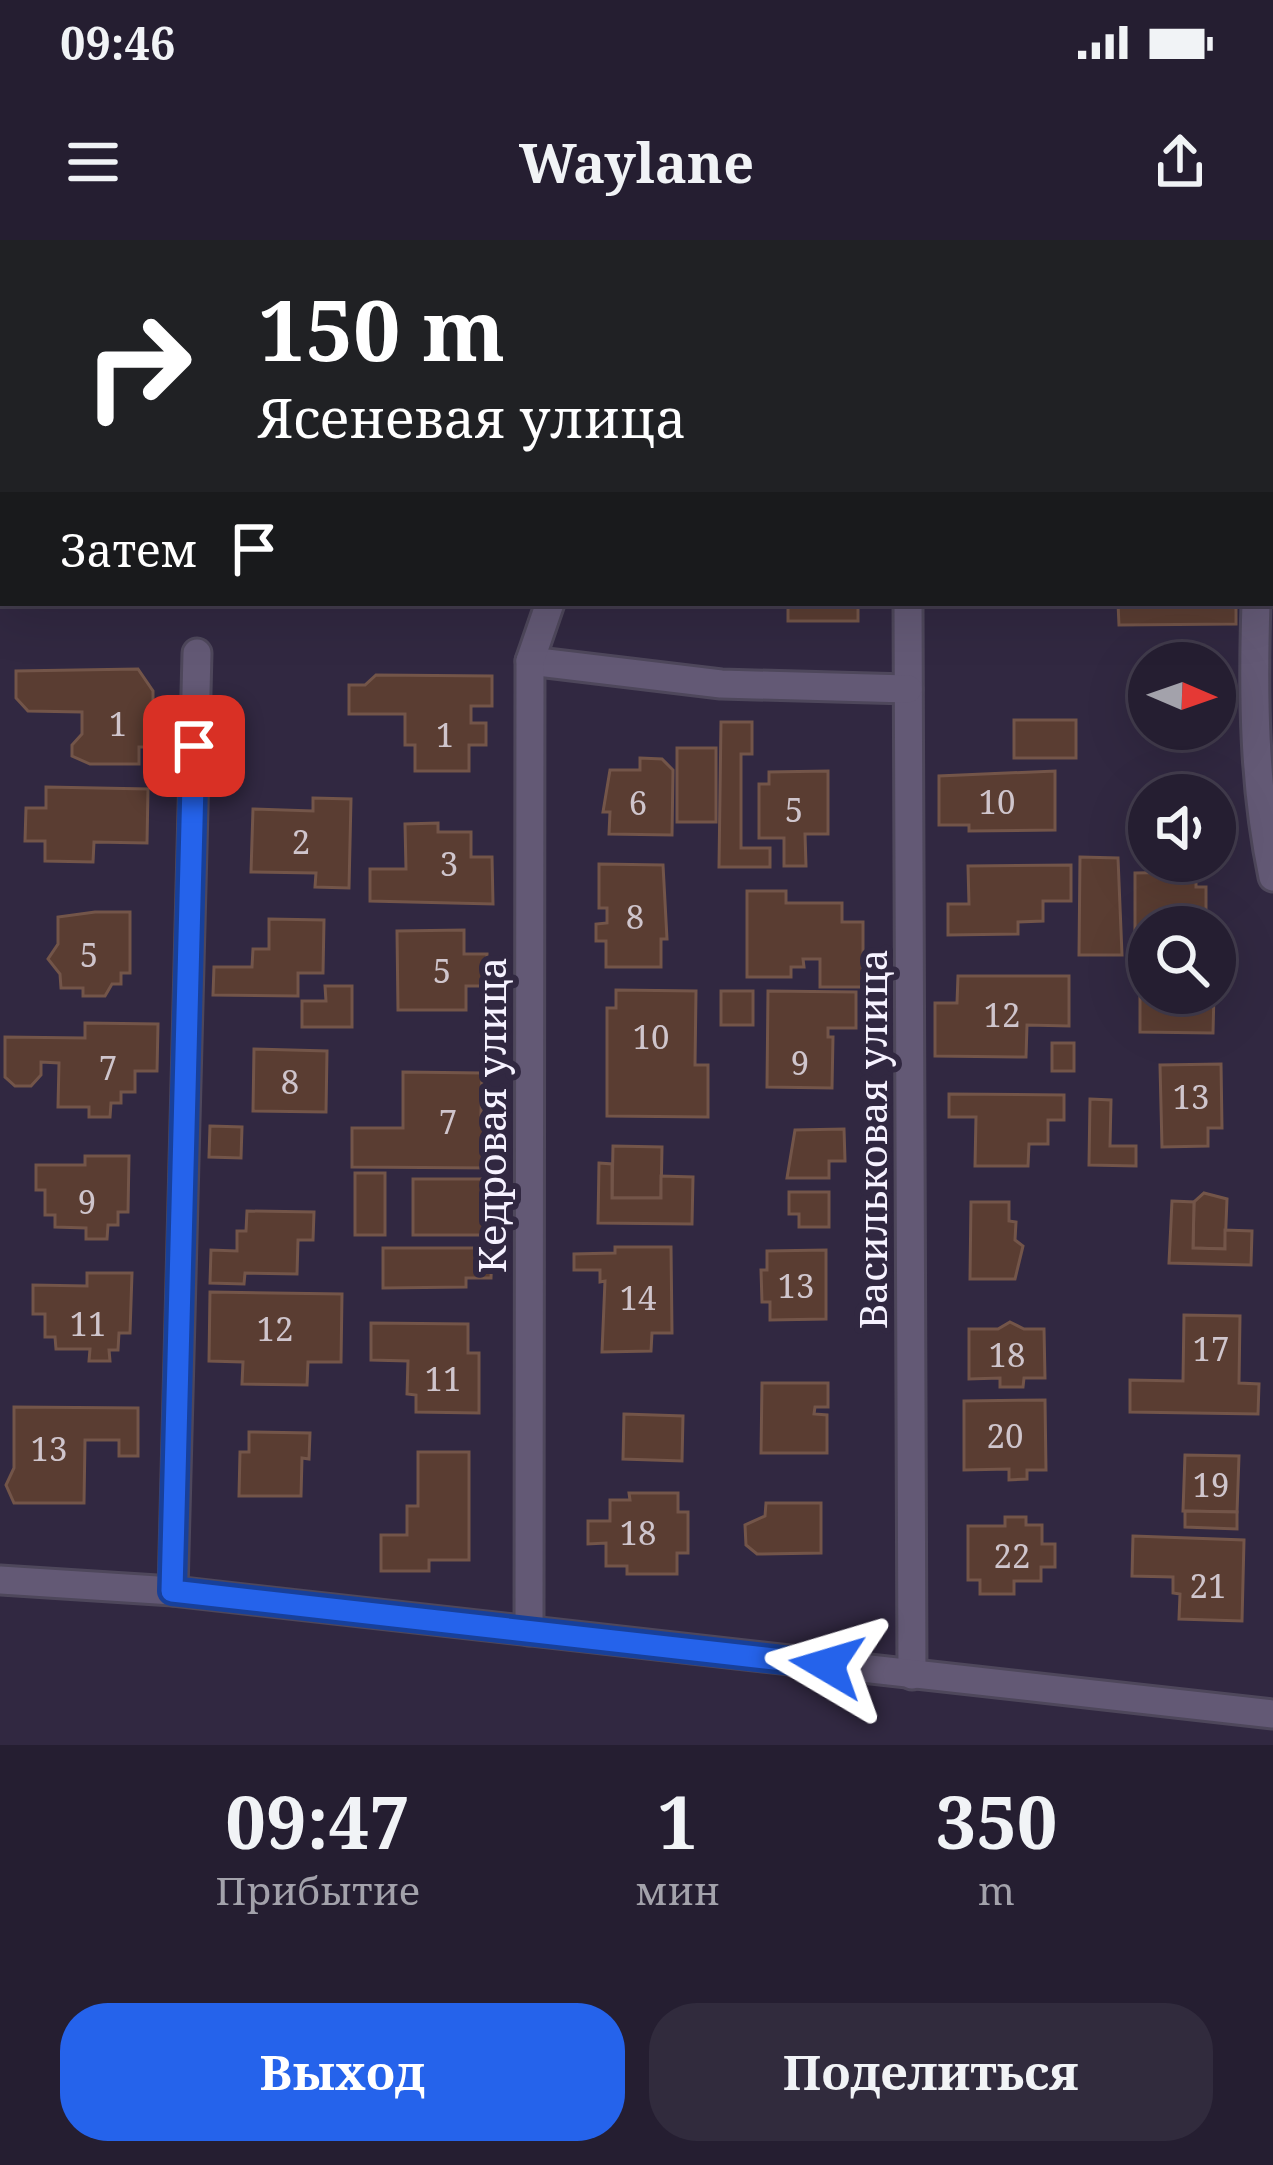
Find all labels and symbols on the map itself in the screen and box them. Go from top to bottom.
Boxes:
north arrow [1128,642,1236,750]
pin [143,695,245,797]
house number: 1 [109,701,127,746]
house number: 1 [436,712,454,757]
house number: 10 [979,779,1015,824]
house number: 6 [629,780,647,825]
house number: 5 [785,787,803,832]
house number: 2 [292,819,310,864]
house number: 3 [440,841,458,886]
house number: 8 [626,894,644,939]
house number: 5 [80,932,98,977]
house number: 5 [433,948,451,993]
street label: Васильковая улица [845,949,898,1329]
street label: Кедровая улица [464,957,517,1273]
house number: 12 [984,992,1020,1037]
house number: 10 [633,1014,669,1059]
house number: 9 [791,1040,809,1085]
house number: 7 [99,1045,117,1090]
house number: 8 [281,1059,299,1104]
house number: 13 [1173,1074,1209,1119]
house number: 7 [439,1099,457,1144]
house number: 9 [78,1179,96,1224]
house number: 13 [778,1263,814,1308]
house number: 14 [620,1275,656,1320]
house number: 11 [70,1301,106,1346]
house number: 12 [257,1306,293,1351]
house number: 17 [1193,1326,1229,1371]
house number: 18 [989,1332,1025,1377]
house number: 11 [425,1356,461,1401]
house number: 20 [987,1413,1023,1458]
house number: 13 [31,1426,67,1471]
house number: 19 [1193,1462,1229,1507]
house number: 18 [620,1510,656,1555]
house number: 22 [994,1533,1030,1578]
house number: 21 [1190,1563,1226,1608]
position arrow [764,1602,890,1728]

